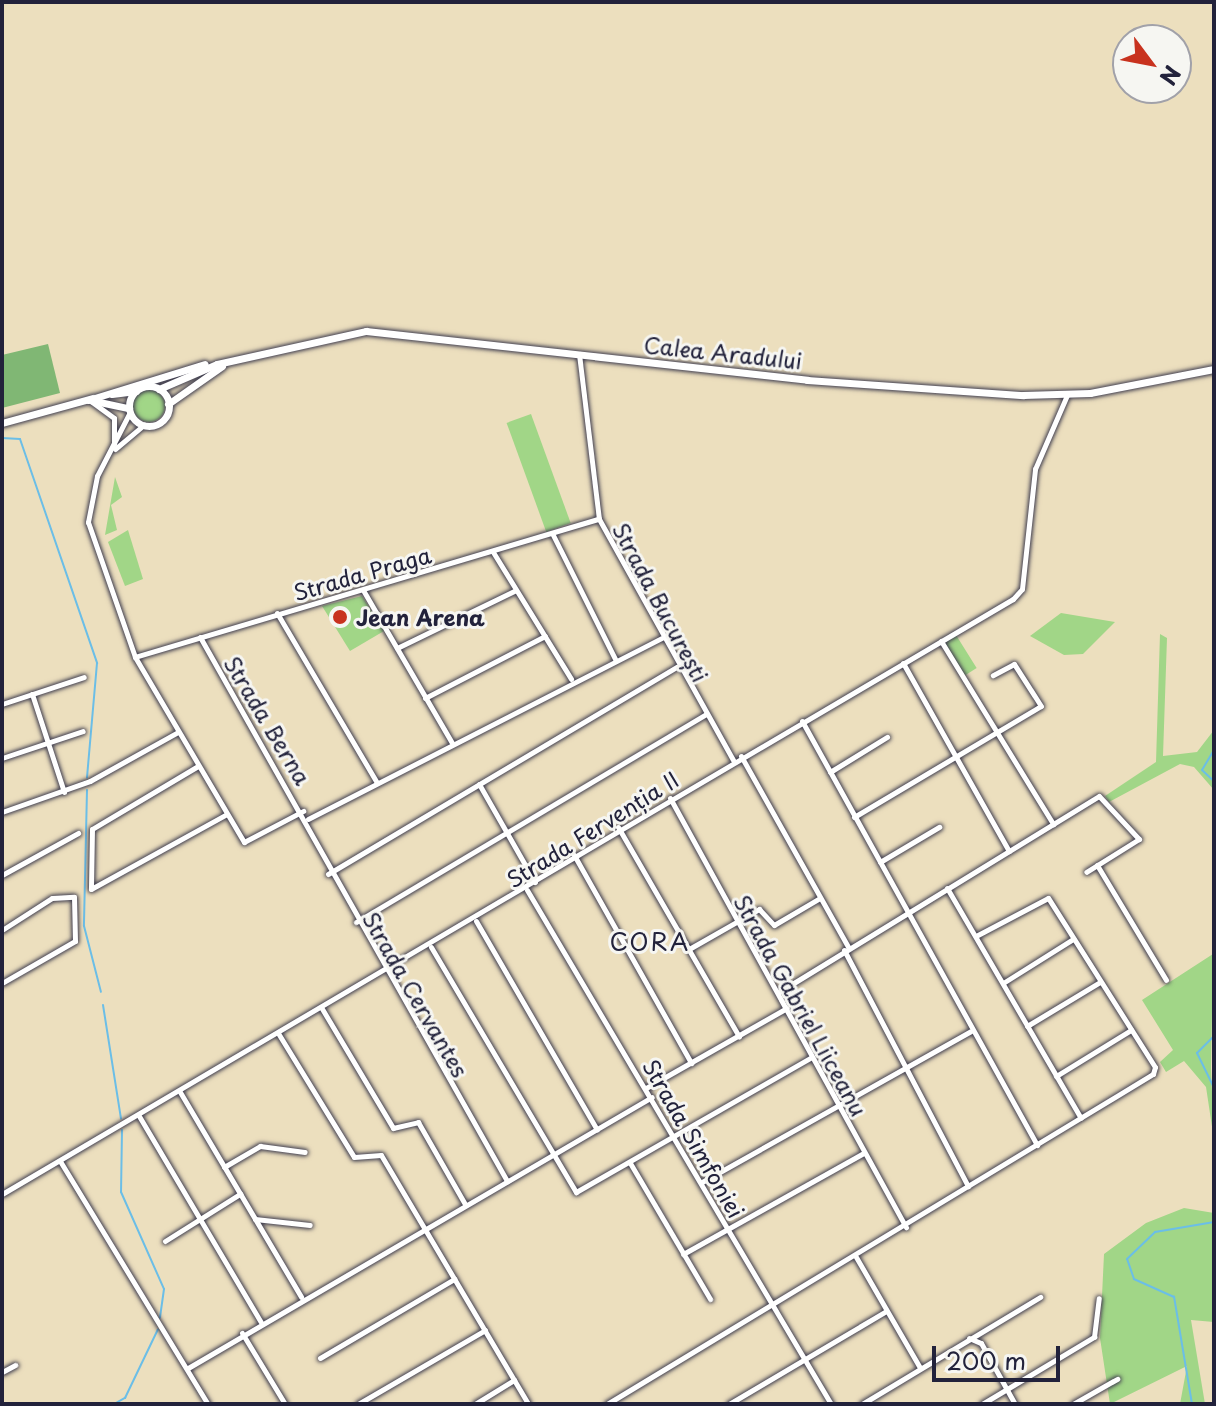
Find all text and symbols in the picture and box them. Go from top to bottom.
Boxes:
north arrow [1112,24,1192,104]
text: N [1152,60,1190,92]
street label: Calea Aradului [642,330,804,374]
street label: Strada București [608,517,714,687]
street label: Strada Praga [290,541,434,605]
place label: Jean Arena [356,604,483,630]
marker: Jean Arena [331,608,349,626]
street label: Strada Berna [219,651,317,789]
street label: Strada Fervenția II [501,765,683,893]
street label: Strada Gabriel Liiceanu [729,889,873,1121]
street label: Strada Cervantes [358,907,474,1081]
district label: CORA [610,928,690,956]
street label: Strada Simfoniei [638,1055,750,1221]
scale bar [936,1330,1064,1380]
text: 200 m [946,1342,1026,1378]

